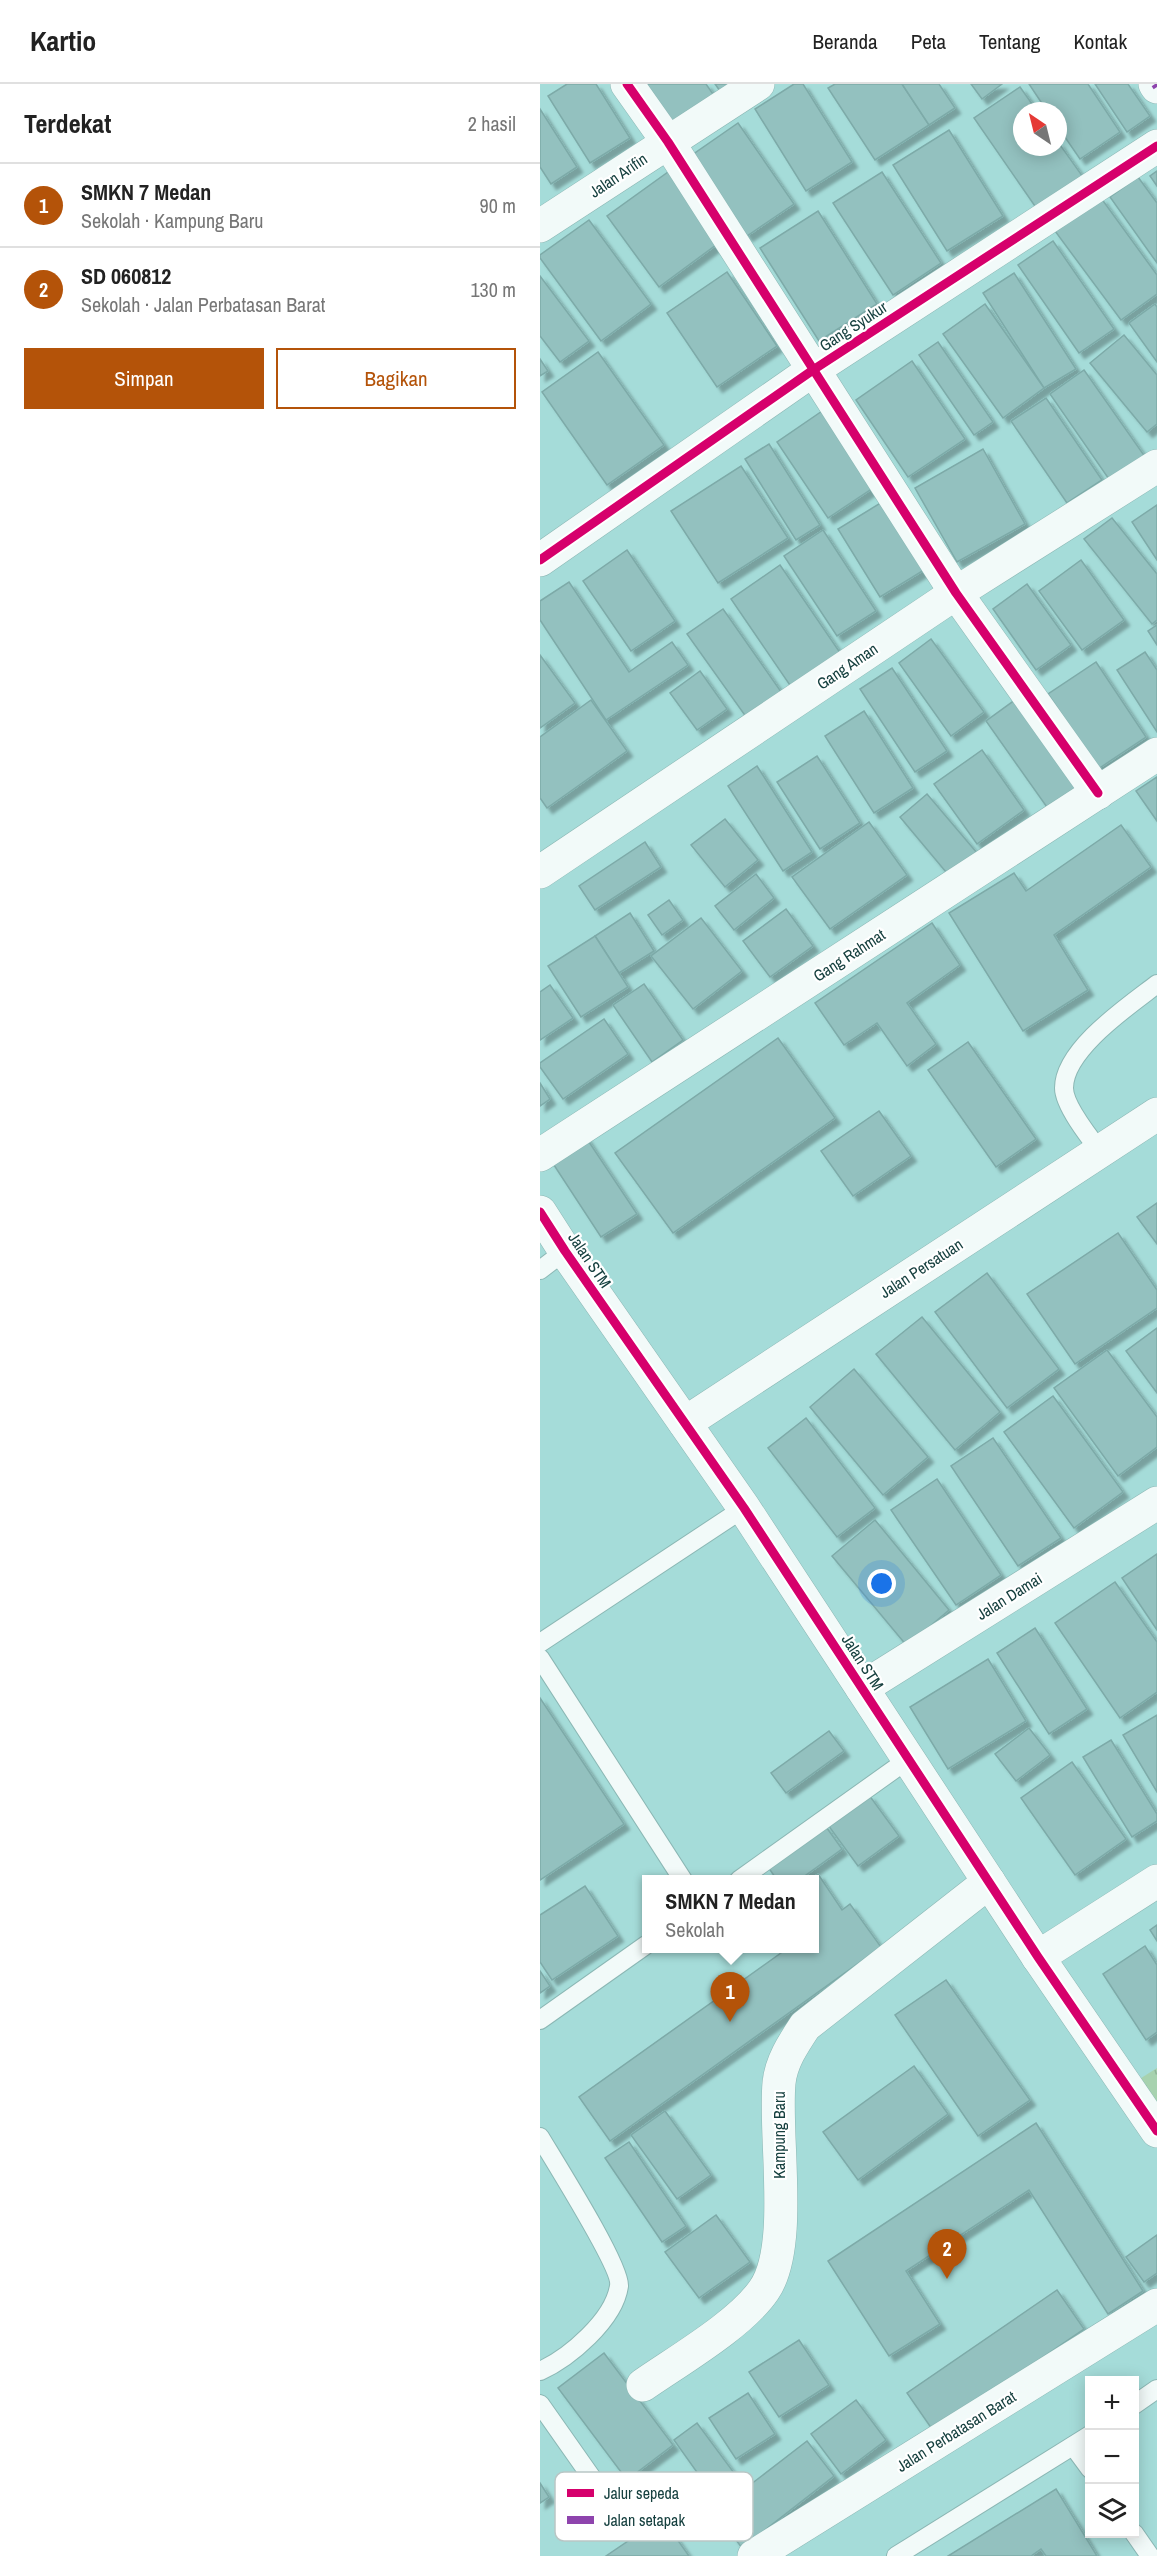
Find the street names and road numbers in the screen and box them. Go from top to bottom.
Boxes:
street label: Jalan Arifin [585,148,651,202]
street label: Gang Syukur [815,296,892,356]
street label: Gang Aman [812,638,882,694]
street label: Gang Rahmat [809,923,890,986]
street label: Jalan STM [563,1228,617,1292]
street label: Jalan Persatuan [875,1233,967,1303]
street label: Jalan Damai [972,1567,1046,1625]
street label: Jalan STM [837,1630,889,1694]
street label: Kampung Baru [768,2091,790,2179]
street label: Jalan Perbatasan Barat [892,2385,1020,2477]

